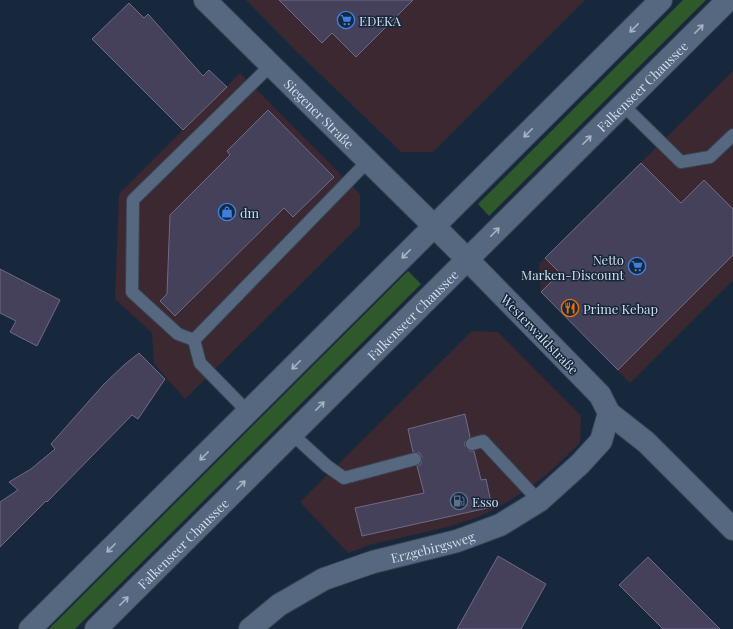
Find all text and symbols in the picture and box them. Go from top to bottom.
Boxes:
supermarket icon: EDEKA [336,10,356,30]
place label: EDEKA [359,12,402,29]
one-way arrow [629,23,639,32]
one-way arrow [694,24,704,33]
street label: Falkenseer Chaussee [593,37,691,135]
street label: Siegener Straße [281,75,359,152]
one-way arrow [523,128,533,138]
one-way arrow [582,135,592,145]
shop icon: dm [217,202,237,222]
place label: dm [240,204,260,221]
one-way arrow [490,227,500,237]
one-way arrow [401,249,411,259]
place label: Netto Marken-Discount [521,251,624,283]
supermarket icon: Netto Marken-Discount [627,256,647,276]
street label: Falkenseer Chaussee [363,265,462,363]
street label: Westerwaldstraße [497,290,583,378]
restaurant icon: Prime Kebap [560,298,580,318]
place label: Prime Kebap [583,300,658,317]
one-way arrow [291,360,301,369]
one-way arrow [315,401,325,411]
one-way arrow [199,451,209,461]
one-way arrow [236,480,246,490]
fuel station icon: Esso [449,491,469,511]
place label: Esso [472,493,499,510]
street label: Falkenseer Chaussee [133,494,232,592]
street label: Erzgebirgsweg [389,527,477,566]
one-way arrow [106,543,116,553]
one-way arrow [119,597,129,606]

